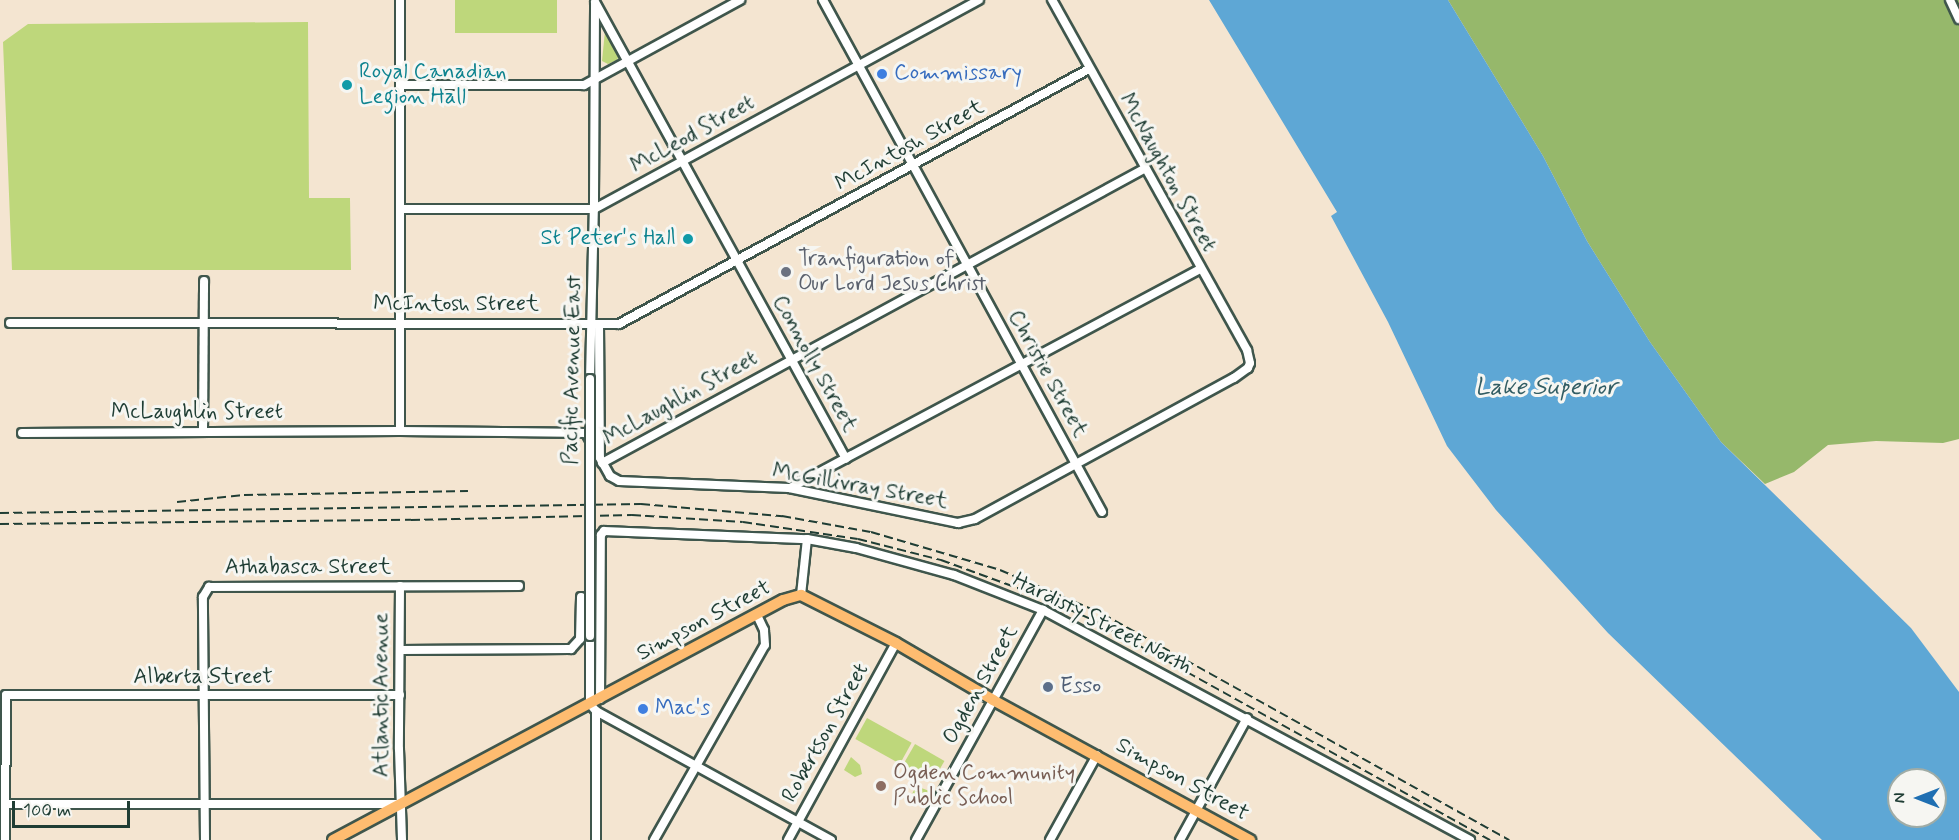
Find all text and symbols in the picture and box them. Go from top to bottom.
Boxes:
place label: Royal Canadian Legion Hall [359,59,503,110]
place label: Commissary [894,61,1022,87]
marker: Commissary [875,67,889,81]
marker: Royal Canadian Legion Hall [340,78,354,92]
street label: McNaughton Street [1112,88,1222,258]
street label: McLeod Street [625,89,761,181]
street label: McIntosh Street [831,94,989,198]
place label: St Peter's Hall [544,226,676,252]
marker: St Peter's Hall [681,232,695,246]
place label: Tranfiguration of Our Lord Jesus Christ [798,246,998,298]
marker: Tranfiguration of Our Lord Jesus Christ [779,265,793,279]
street label: Pacific Avenue East [558,281,588,459]
street label: Connolly Street [766,291,862,437]
street label: McIntosh Street [373,292,539,318]
street label: Christie Street [1001,306,1093,442]
street label: McLaughlin Street [598,345,764,453]
water label: Lake Superior [1476,374,1616,402]
street label: McLaughlin Street [109,400,285,426]
street label: McGillivray Street [770,459,950,515]
street label: Athabasca Street [225,555,391,581]
street label: Hardisty Street North [1006,566,1198,682]
street label: Simpson Street [633,575,775,667]
street label: Atlantic Avenue [369,616,395,774]
street label: Ogden Street [938,621,1024,749]
street label: Robertson Street [776,657,876,809]
street label: Alberta Street [134,665,272,691]
place label: Esso [1060,674,1101,700]
marker: Esso [1041,680,1055,694]
place label: Mac's [655,696,710,722]
marker: Mac's [636,702,650,716]
street label: Simpson Street [1111,733,1253,827]
place label: Ogden Community Public School [893,760,1074,812]
north arrow [1887,768,1947,828]
marker: Ogden Community Public School [874,779,888,793]
scale bar [15,789,134,827]
text: N [1890,793,1911,803]
text: 100 m [23,799,71,823]

